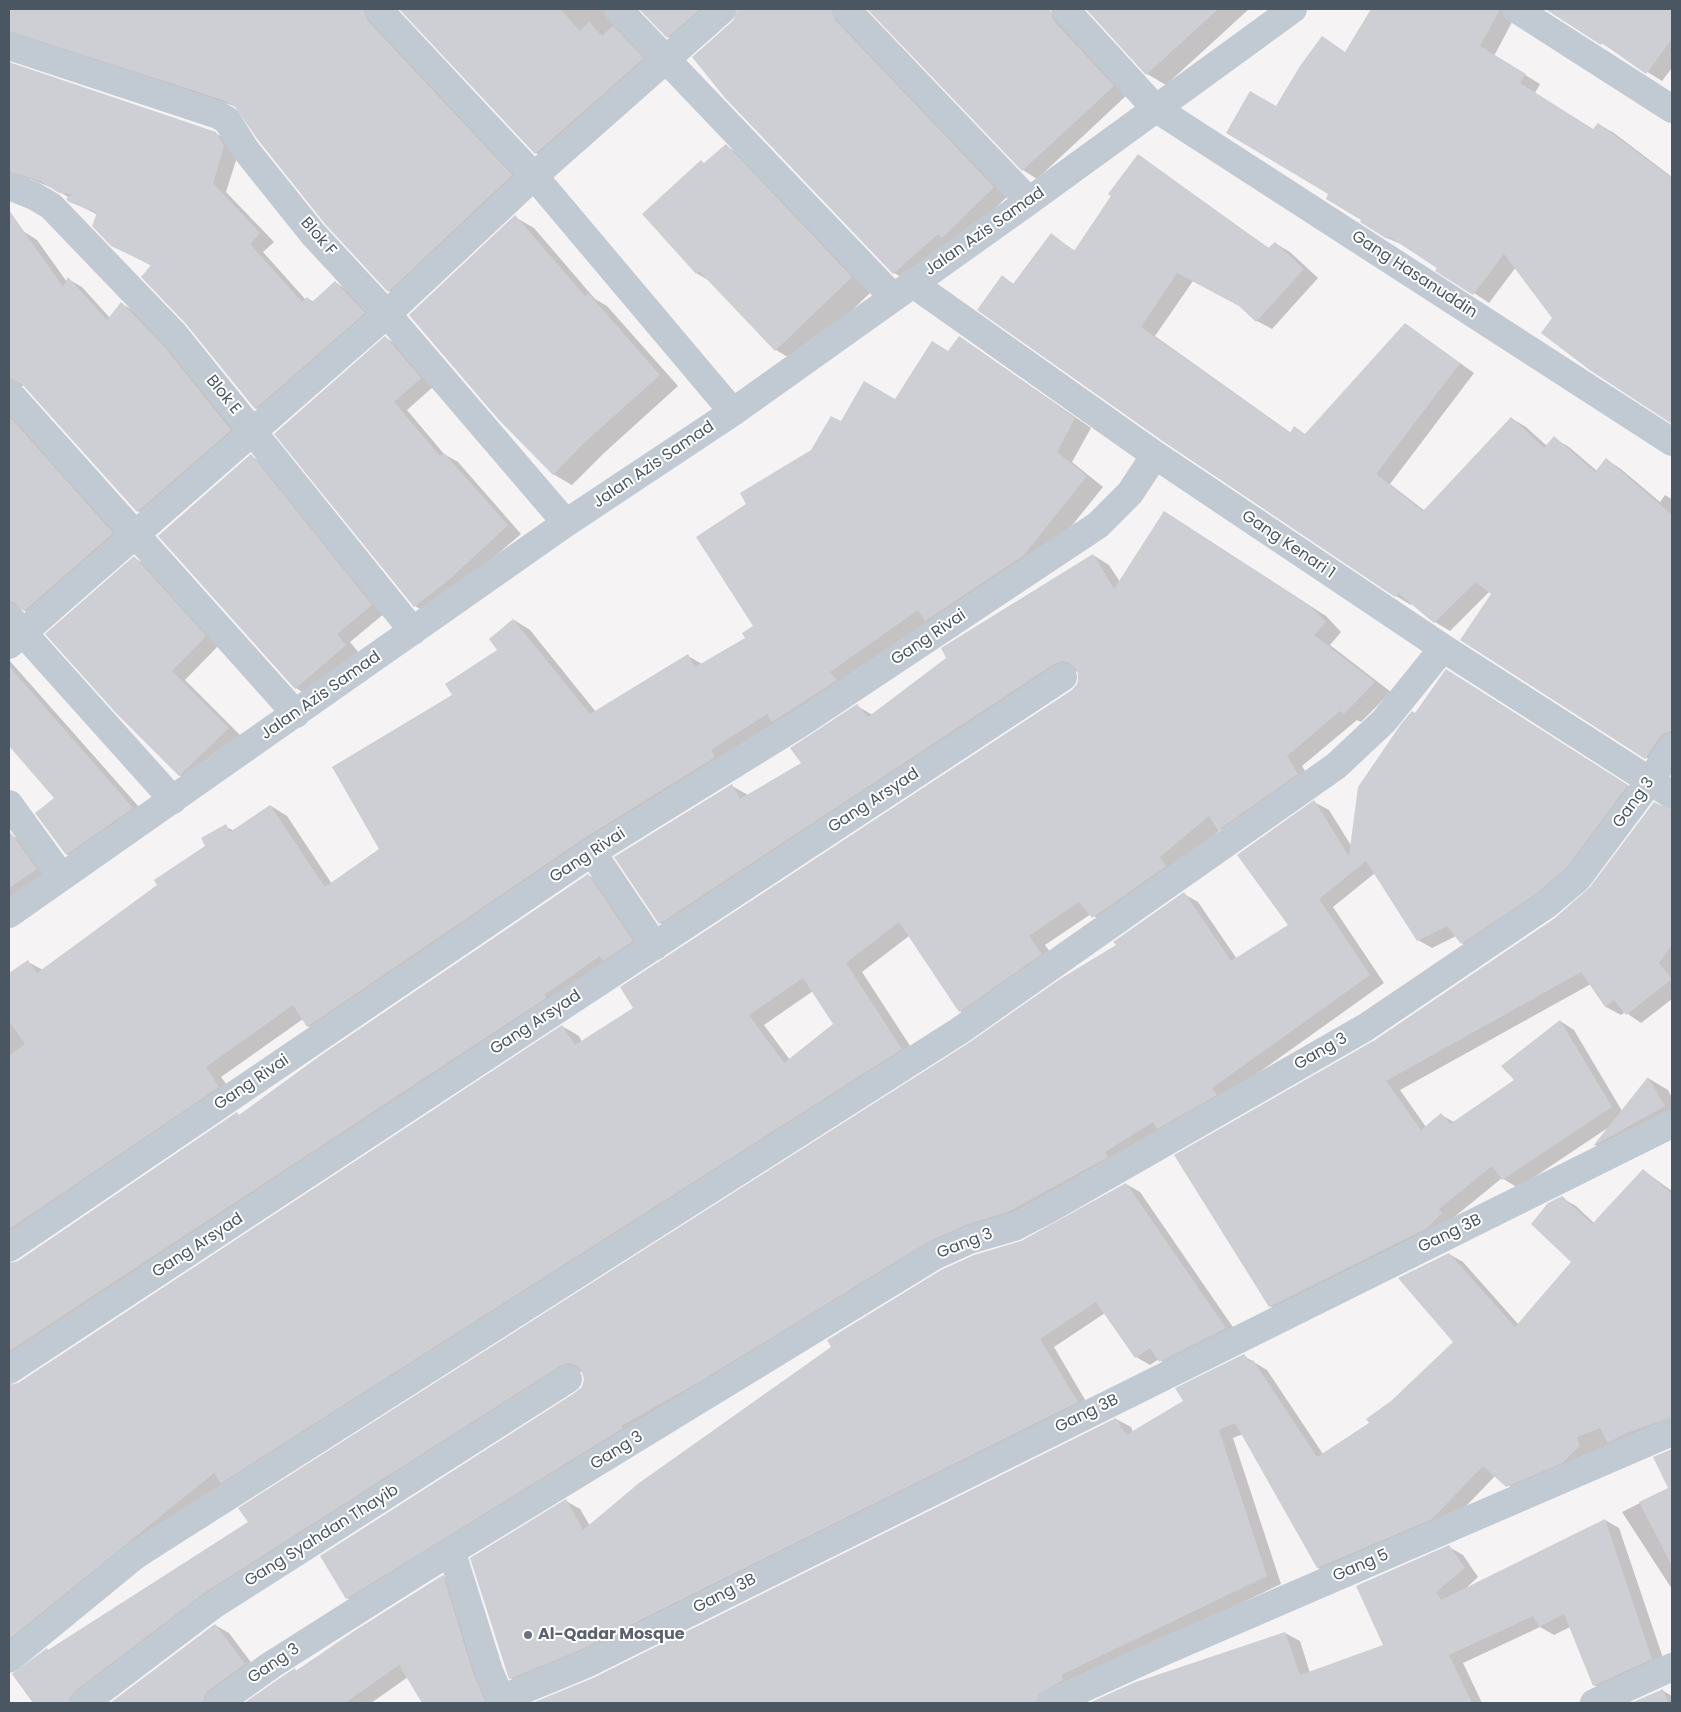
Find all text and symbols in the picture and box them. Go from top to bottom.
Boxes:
street label: Jalan Azis Samad [922,184,1048,280]
street label: Blok F [296,214,340,260]
street label: Gang Hasanuddin [1348,227,1480,323]
street label: Blok E [201,372,245,418]
street label: Jalan Azis Samad [590,417,718,513]
street label: Gang Kenari 1 [1238,507,1338,583]
street label: Gang Rivai [888,606,970,670]
street label: Jalan Azis Samad [258,648,384,744]
street label: Gang Arsyad [825,765,923,837]
street label: Gang 3 [1609,774,1659,832]
street label: Gang Rivai [547,825,629,887]
street label: Gang Arsyad [487,987,585,1059]
street label: Gang 3 [1291,1029,1351,1075]
street label: Gang Rivai [211,1051,293,1115]
street label: Gang Arsyad [149,1210,247,1282]
street label: Gang 3B [1415,1211,1485,1257]
street label: Gang 3 [934,1225,996,1263]
street label: Gang 3B [1052,1391,1122,1437]
street label: Gang 3 [587,1427,647,1475]
street label: Gang Syahdan Thayib [242,1481,402,1591]
street label: Gang 5 [1330,1546,1392,1586]
street label: Gang 3B [690,1570,760,1618]
place label: Al-Qadar Mosque [538,1625,685,1645]
marker: Al-Qadar Mosque [522,1629,534,1641]
street label: Gang 3 [245,1640,303,1688]

